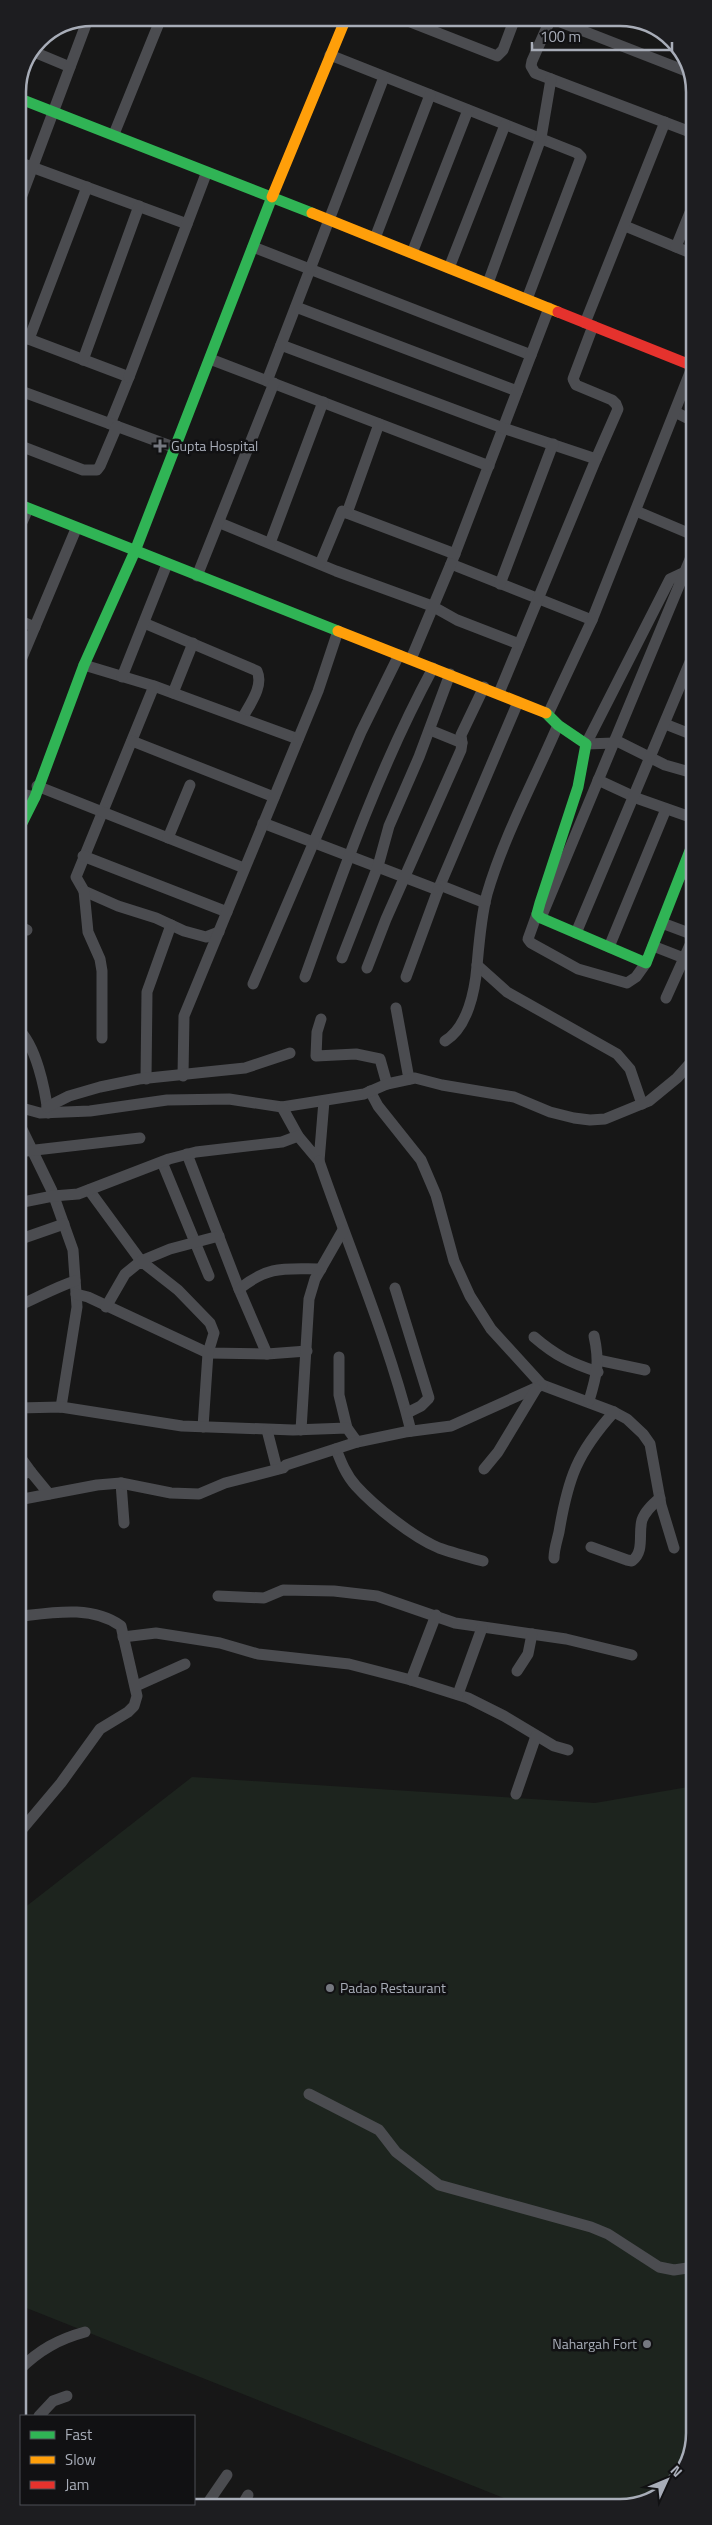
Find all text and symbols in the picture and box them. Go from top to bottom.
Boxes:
scale bar [532,20,672,52]
text: 100 m [540,25,581,48]
place label: Gupta Hospital [171,435,258,456]
marker: Gupta Hospital [153,439,167,453]
place label: Padao Restaurant [340,1977,446,1998]
marker: Padao Restaurant [324,1982,336,1994]
place label: Nahargah Fort [552,2333,637,2354]
marker: Nahargah Fort [641,2338,653,2350]
legend [20,2415,195,2505]
text: Fast [65,2423,93,2446]
text: Slow [65,2448,96,2471]
north arrow [642,2455,692,2505]
text: N [666,2460,688,2481]
text: Jam [65,2473,89,2496]

